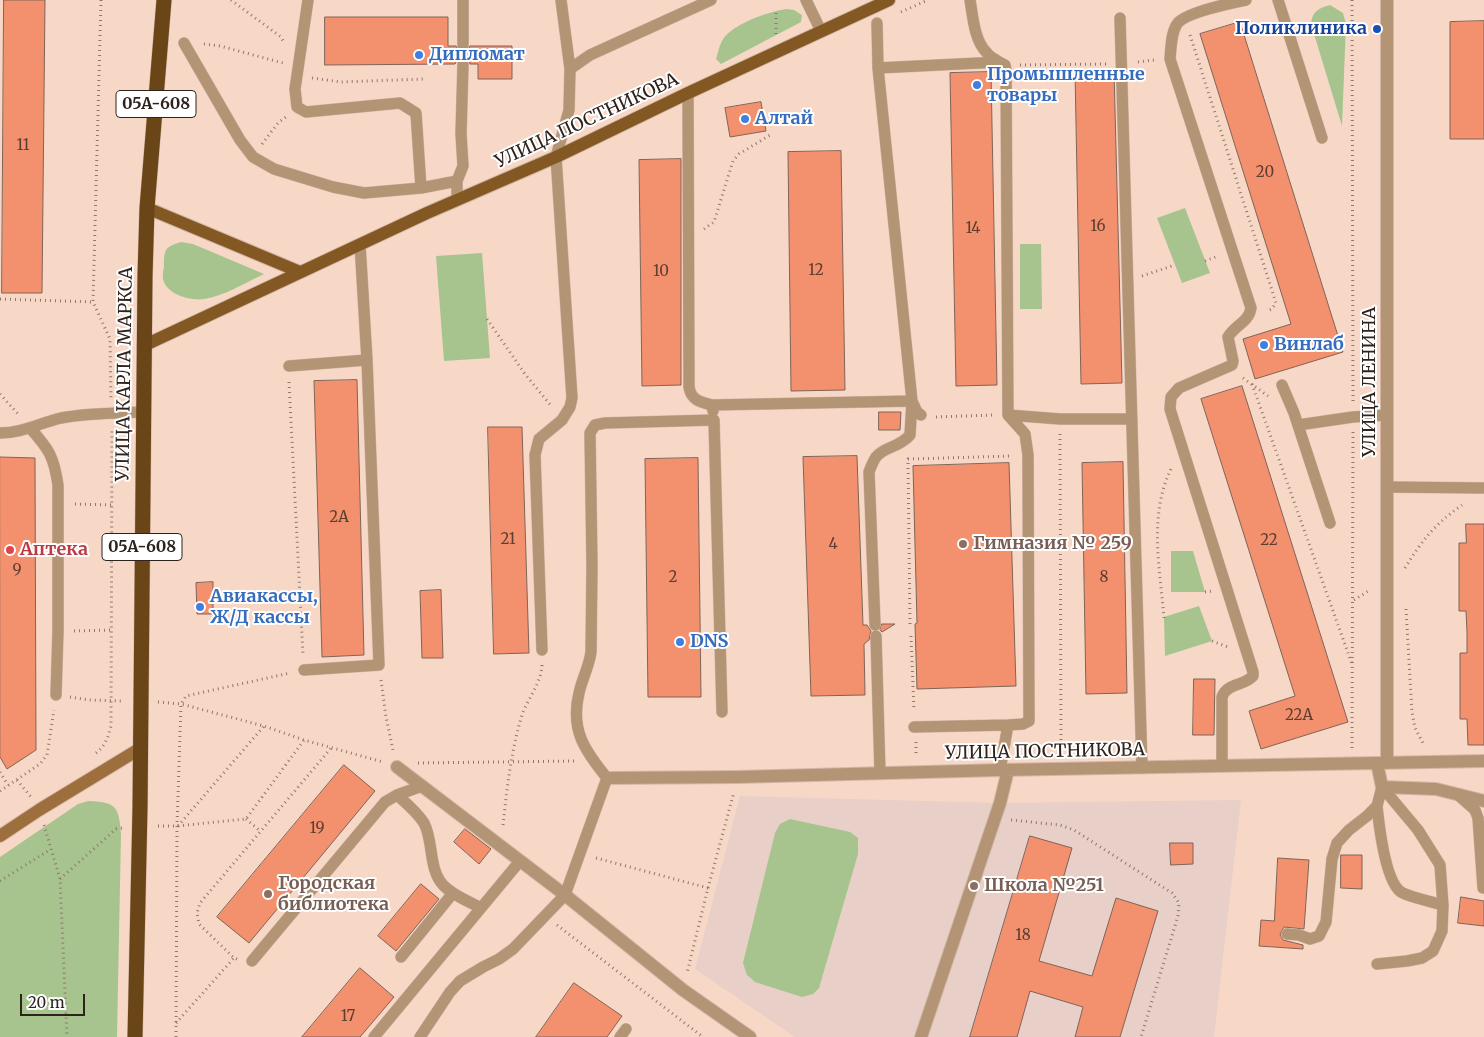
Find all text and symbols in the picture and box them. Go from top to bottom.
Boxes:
place label: Поликлиника [1235,18,1367,40]
marker: Поликлиника [1371,23,1383,35]
place label: Дипломат [429,44,525,66]
marker: Дипломат [413,49,425,61]
place label: Промышленные товары [987,64,1145,106]
street label: УЛИЦА ПОСТНИКОВА [492,69,682,173]
marker: Промышленные товары [971,79,983,91]
road number: 05А-608 [116,90,196,118]
place label: Алтай [755,108,813,130]
marker: Алтай [739,113,751,125]
house number: 11 [16,137,30,155]
house number: 20 [1256,164,1274,182]
house number: 16 [1090,218,1106,236]
house number: 14 [965,220,981,238]
house number: 12 [808,262,824,280]
house number: 10 [653,263,669,281]
street label: УЛИЦА КАРЛА МАРКСА [112,266,138,482]
street label: УЛИЦА ЛЕНИНА [1359,307,1381,457]
place label: Винлаб [1274,334,1344,356]
marker: Винлаб [1258,339,1270,351]
house number: 2А [329,509,349,527]
house number: 21 [500,531,516,549]
house number: 22 [1260,532,1278,550]
place label: Гимназия № 259 [973,533,1132,555]
road number: 05А-608 [102,534,182,560]
house number: 4 [828,536,838,554]
marker: Гимназия № 259 [957,538,969,550]
place label: Аптека [20,539,88,561]
marker: Аптека [4,544,16,556]
house number: 9 [12,562,22,580]
house number: 2 [669,569,677,587]
house number: 8 [1100,569,1108,587]
place label: Авиакассы, Ж/Д кассы [210,586,318,628]
marker: Авиакассы, Ж/Д кассы [194,601,206,613]
place label: DNS [690,631,728,653]
marker: DNS [674,636,686,648]
house number: 22А [1285,707,1313,725]
street label: УЛИЦА ПОСТНИКОВА [945,739,1145,765]
house number: 19 [309,820,325,838]
place label: Городская библиотека [278,873,389,916]
place label: Школа №251 [984,875,1104,897]
marker: Школа №251 [968,880,980,892]
marker: Городская библиотека [262,888,274,900]
house number: 18 [1015,927,1031,945]
scale bar [22,984,88,1016]
text: 20 m [28,993,65,1012]
house number: 17 [341,1008,355,1026]

